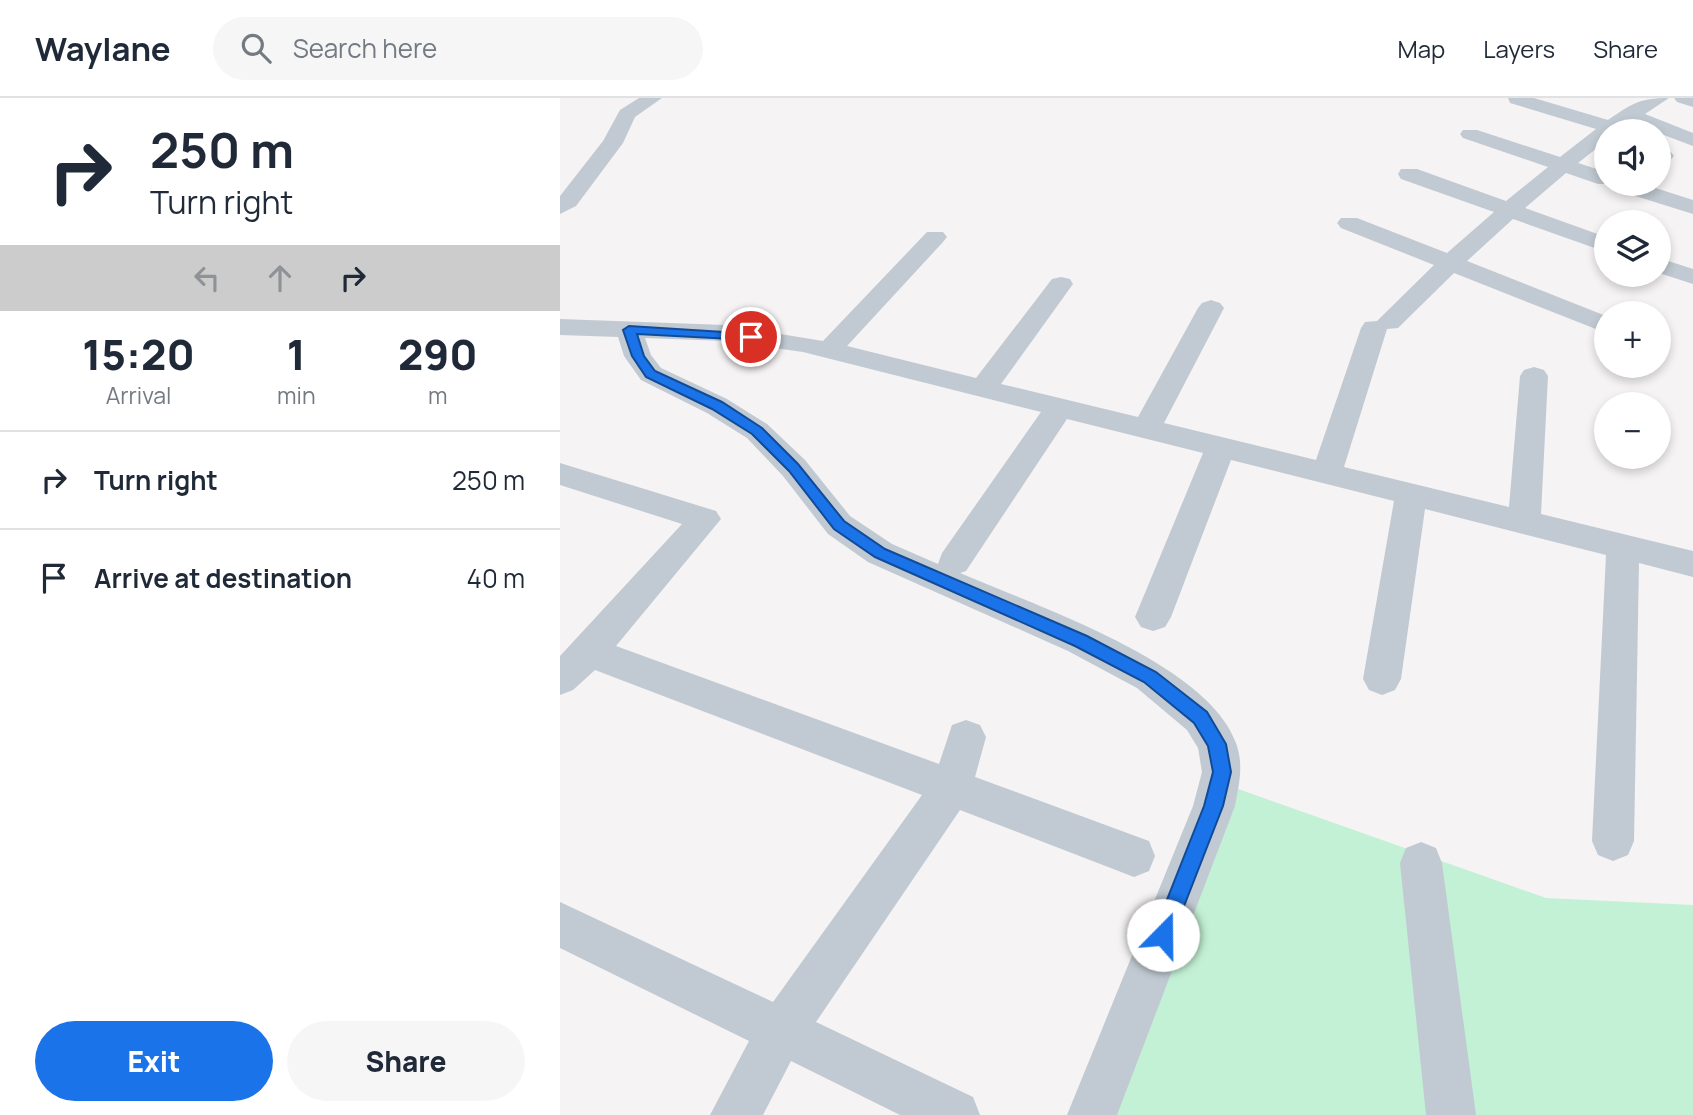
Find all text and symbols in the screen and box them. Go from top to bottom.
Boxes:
search box [213,17,703,80]
text: Waylane [35,26,171,71]
icon: search [237,29,275,67]
text: Search here [293,30,437,66]
text: Map [1398,32,1445,65]
text: Layers [1483,32,1555,65]
text: Share [1593,32,1658,65]
text: 250 m [150,116,294,183]
map controls [1594,119,1671,469]
button: sound [1594,119,1671,196]
icon: right [35,126,126,217]
text: Turn right [150,180,293,224]
button: layers [1594,210,1671,287]
icon: left [188,259,226,297]
icon: ahead [261,259,299,297]
icon: right [334,259,372,297]
button: + [1594,301,1671,378]
pin [721,307,781,367]
icon: arrive [732,318,770,356]
text: 15:20 [82,325,195,383]
text: 1 [287,325,306,383]
text: 290 [398,325,478,383]
text: Arrival [106,379,171,411]
text: min [277,379,316,411]
text: m [428,379,448,411]
button: − [1594,392,1671,469]
icon: right [35,461,73,499]
text: Turn right [94,462,218,498]
text: 250 m [452,462,525,498]
icon: arrive [35,559,73,597]
text: Arrive at destination [94,560,352,596]
text: 40 m [467,560,525,596]
position arrow [1126,898,1200,972]
button: Exit [35,1021,273,1101]
button: Share [287,1021,525,1101]

